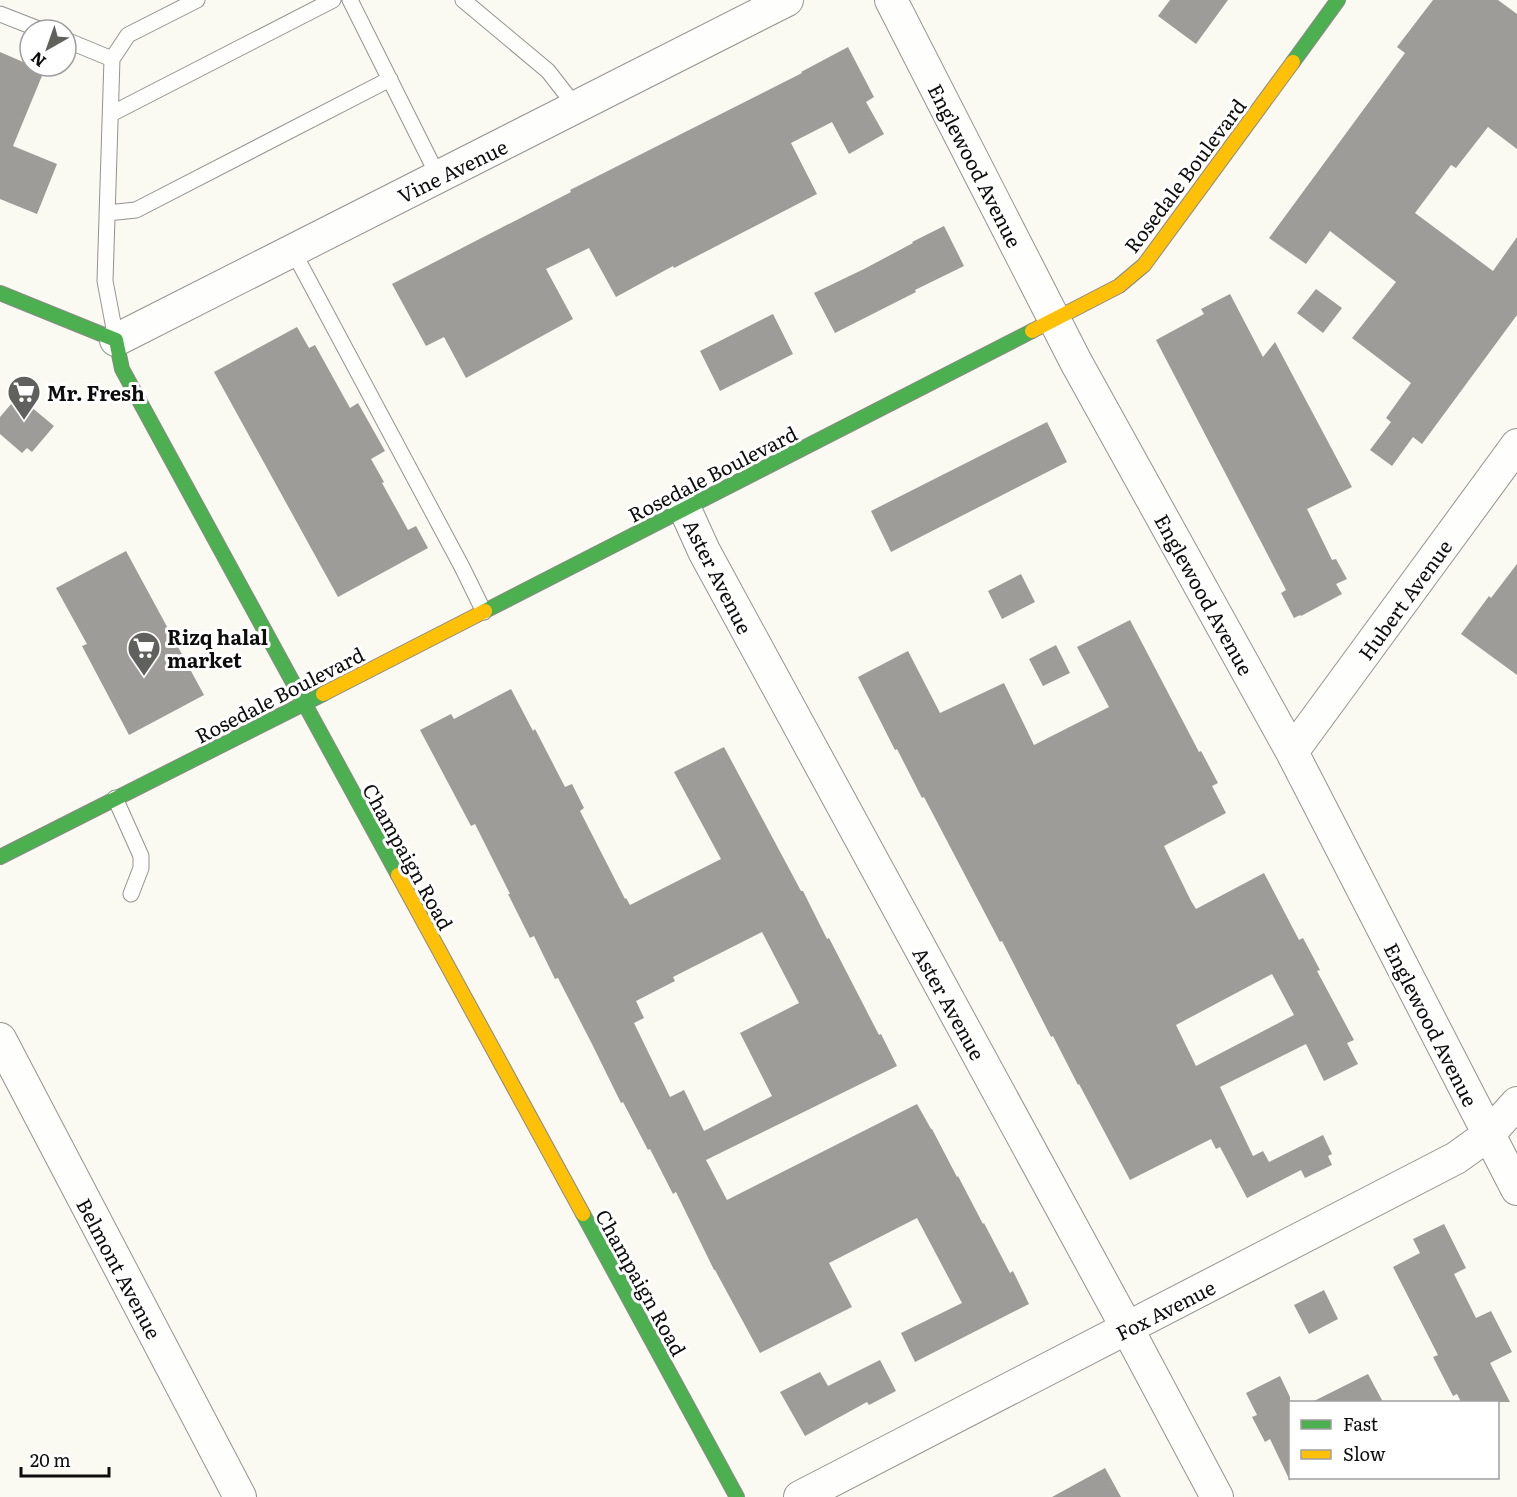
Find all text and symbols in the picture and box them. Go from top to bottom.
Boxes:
north arrow [18,18,78,78]
text: N [25,47,51,74]
street label: Englewood Avenue [922,78,1030,252]
street label: Rosedale Boulevard [1116,92,1252,258]
street label: Vine Avenue [392,130,512,210]
supermarket icon: Mr. Fresh [6,374,42,421]
place label: Mr. Fresh [47,377,145,407]
street label: Rosedale Boulevard [622,417,802,529]
street label: Englewood Avenue [1148,508,1262,680]
street label: Aster Avenue [677,513,761,639]
street label: Hubert Avenue [1350,532,1458,666]
place label: Rizq halal market [167,621,268,674]
supermarket icon: Rizq halal market [126,630,162,677]
street label: Rosedale Boulevard [189,638,369,750]
street label: Champaign Road [356,777,462,935]
street label: Englewood Avenue [1378,937,1486,1111]
street label: Aster Avenue [906,941,994,1065]
street label: Belmont Avenue [70,1192,170,1344]
street label: Champaign Road [589,1203,695,1361]
street label: Fox Avenue [1110,1271,1220,1347]
legend [1289,1401,1499,1479]
text: Fast [1343,1410,1379,1437]
scale bar [21,1440,110,1478]
text: Slow [1343,1440,1386,1467]
text: 20 m [30,1446,71,1473]

